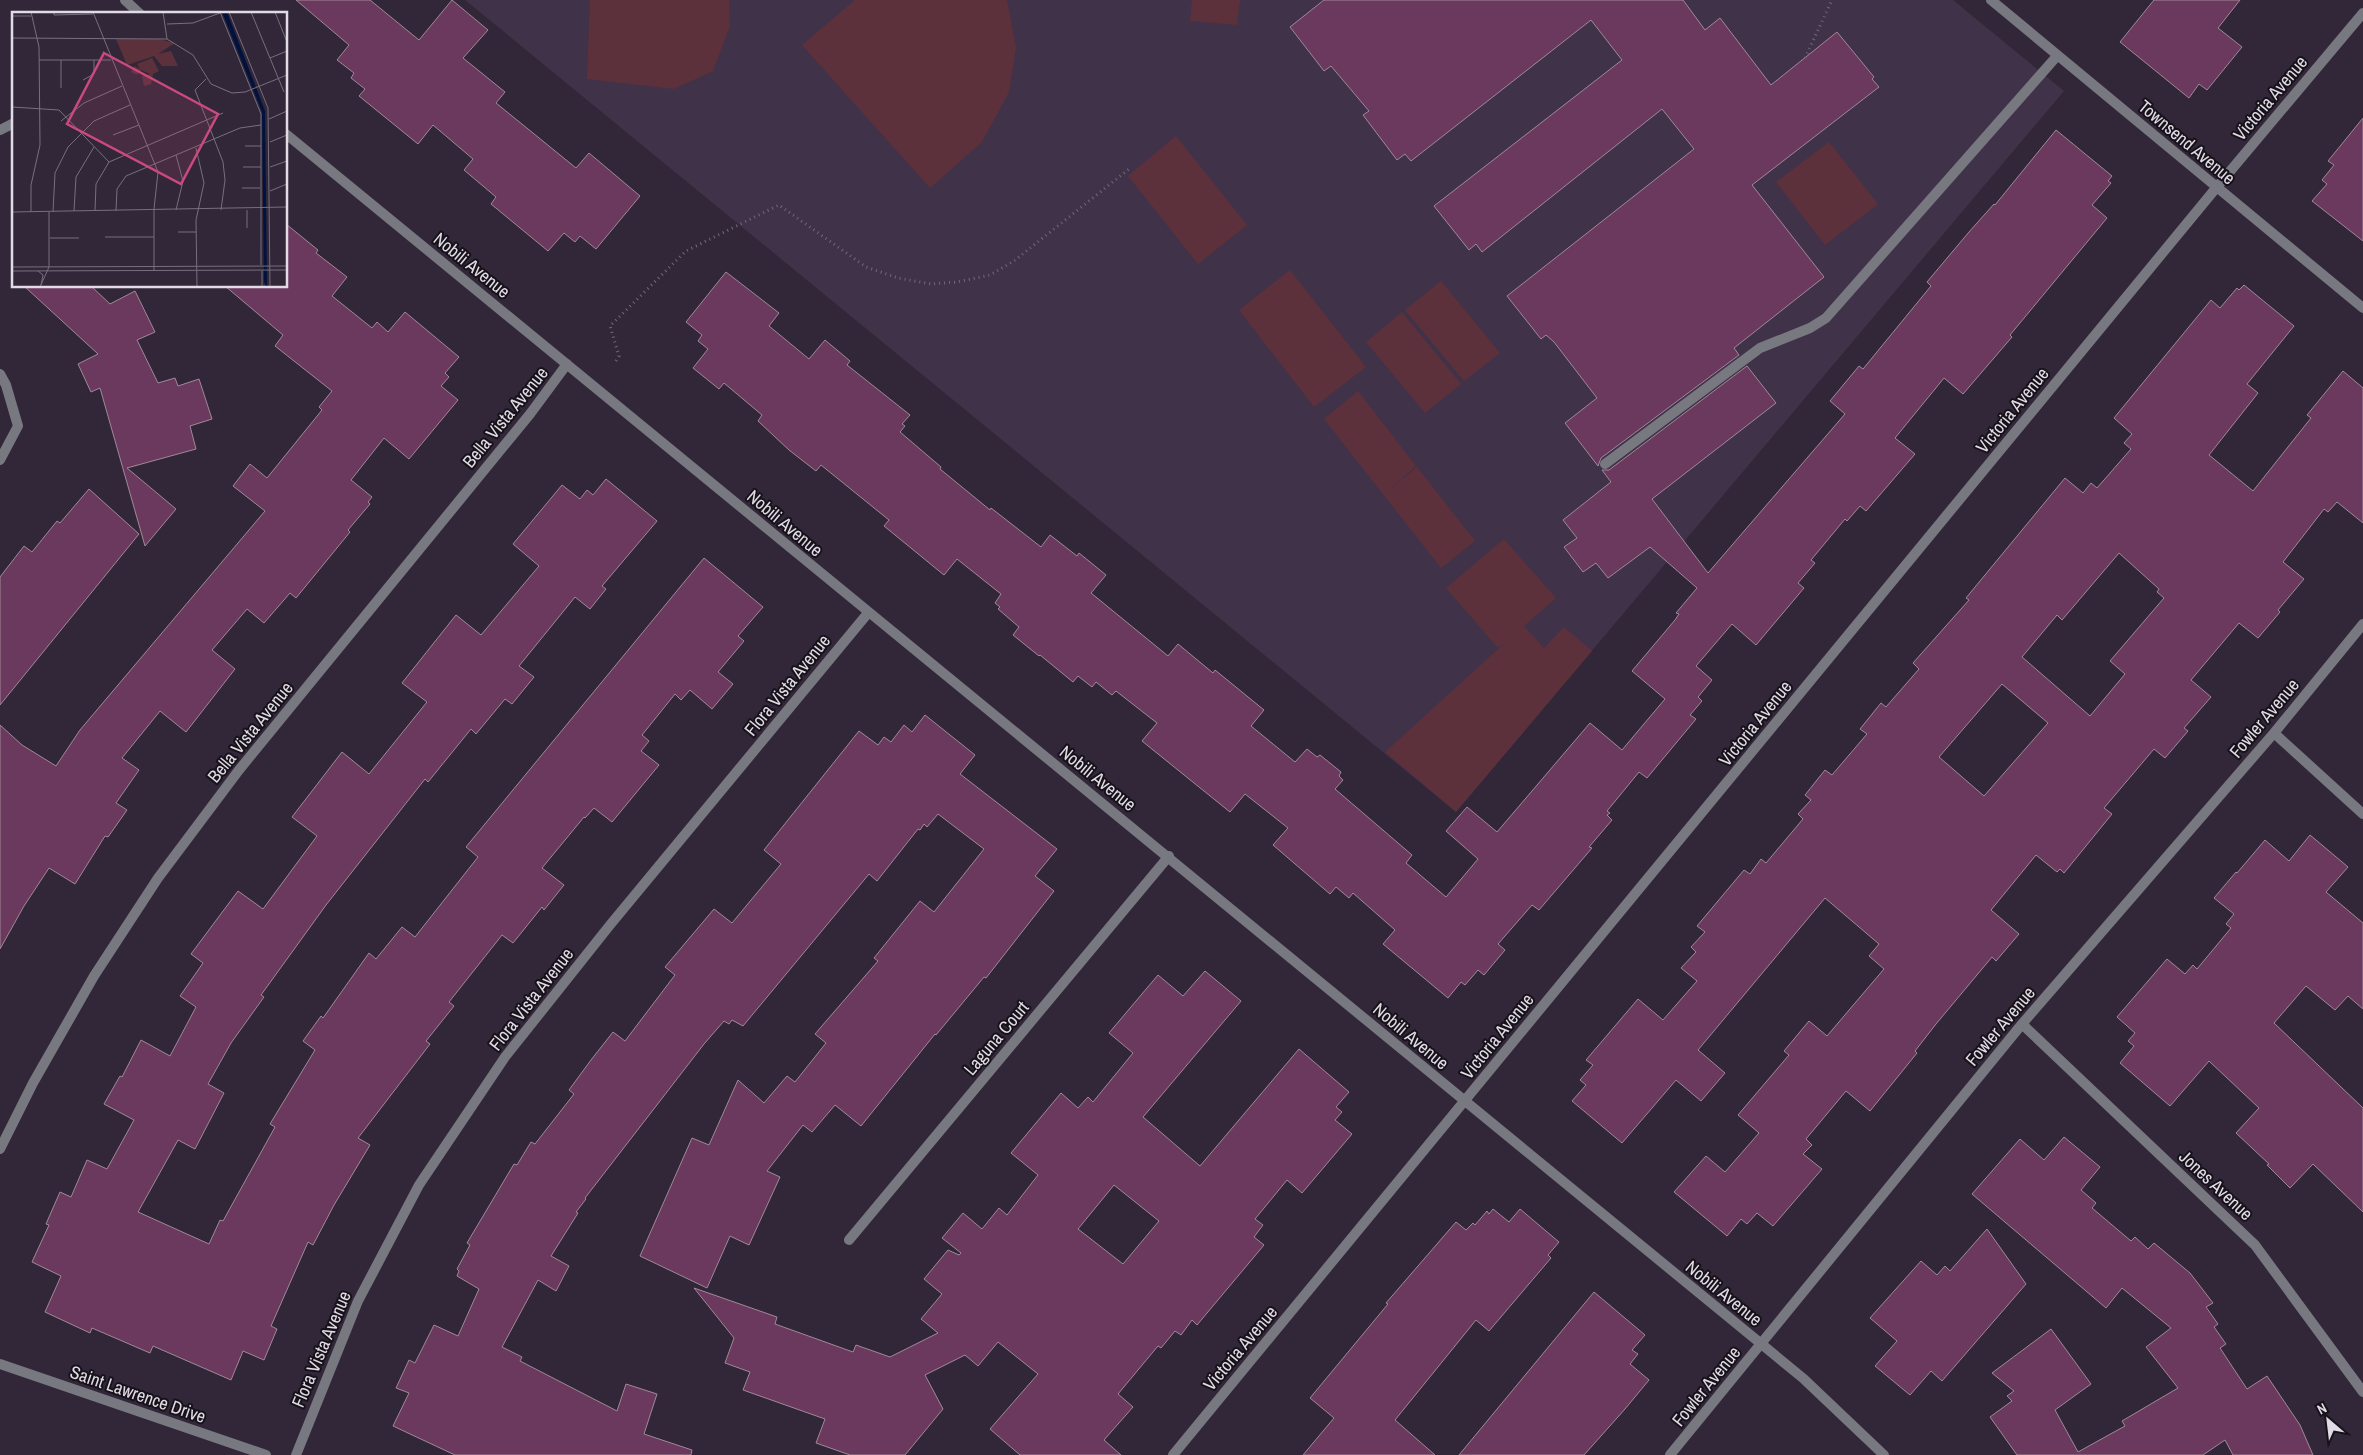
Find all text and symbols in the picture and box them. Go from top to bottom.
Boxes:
inset map [12,12,288,288]
street label: Victoria Avenue [2227,50,2313,146]
street label: Townsend Avenue [2133,94,2241,190]
street label: Nobili Avenue [429,226,515,304]
street label: Bella Vista Avenue [456,361,554,473]
street label: Victoria Avenue [1970,362,2054,458]
street label: Nobili Avenue [742,484,828,562]
street label: Flora Vista Avenue [738,629,836,741]
street label: Fowler Avenue [2223,673,2305,763]
street label: Victoria Avenue [1713,675,1797,771]
street label: Bella Vista Avenue [201,676,299,788]
street label: Nobili Avenue [1055,739,1141,817]
street label: Flora Vista Avenue [483,942,579,1056]
street label: Fowler Avenue [1959,981,2041,1071]
street label: Victoria Avenue [1455,988,1539,1084]
street label: Laguna Court [958,996,1034,1080]
street label: Nobili Avenue [1368,997,1454,1075]
street label: Jones Avenue [2174,1144,2258,1226]
street label: Nobili Avenue [1681,1254,1767,1332]
street label: Flora Vista Avenue [285,1287,357,1411]
street label: Victoria Avenue [1197,1300,1283,1396]
street label: Fowler Avenue [1666,1341,1746,1431]
street label: Saint Lawrence Drive [67,1359,209,1429]
north arrow [2303,1395,2353,1445]
text: N [2314,1399,2330,1418]

